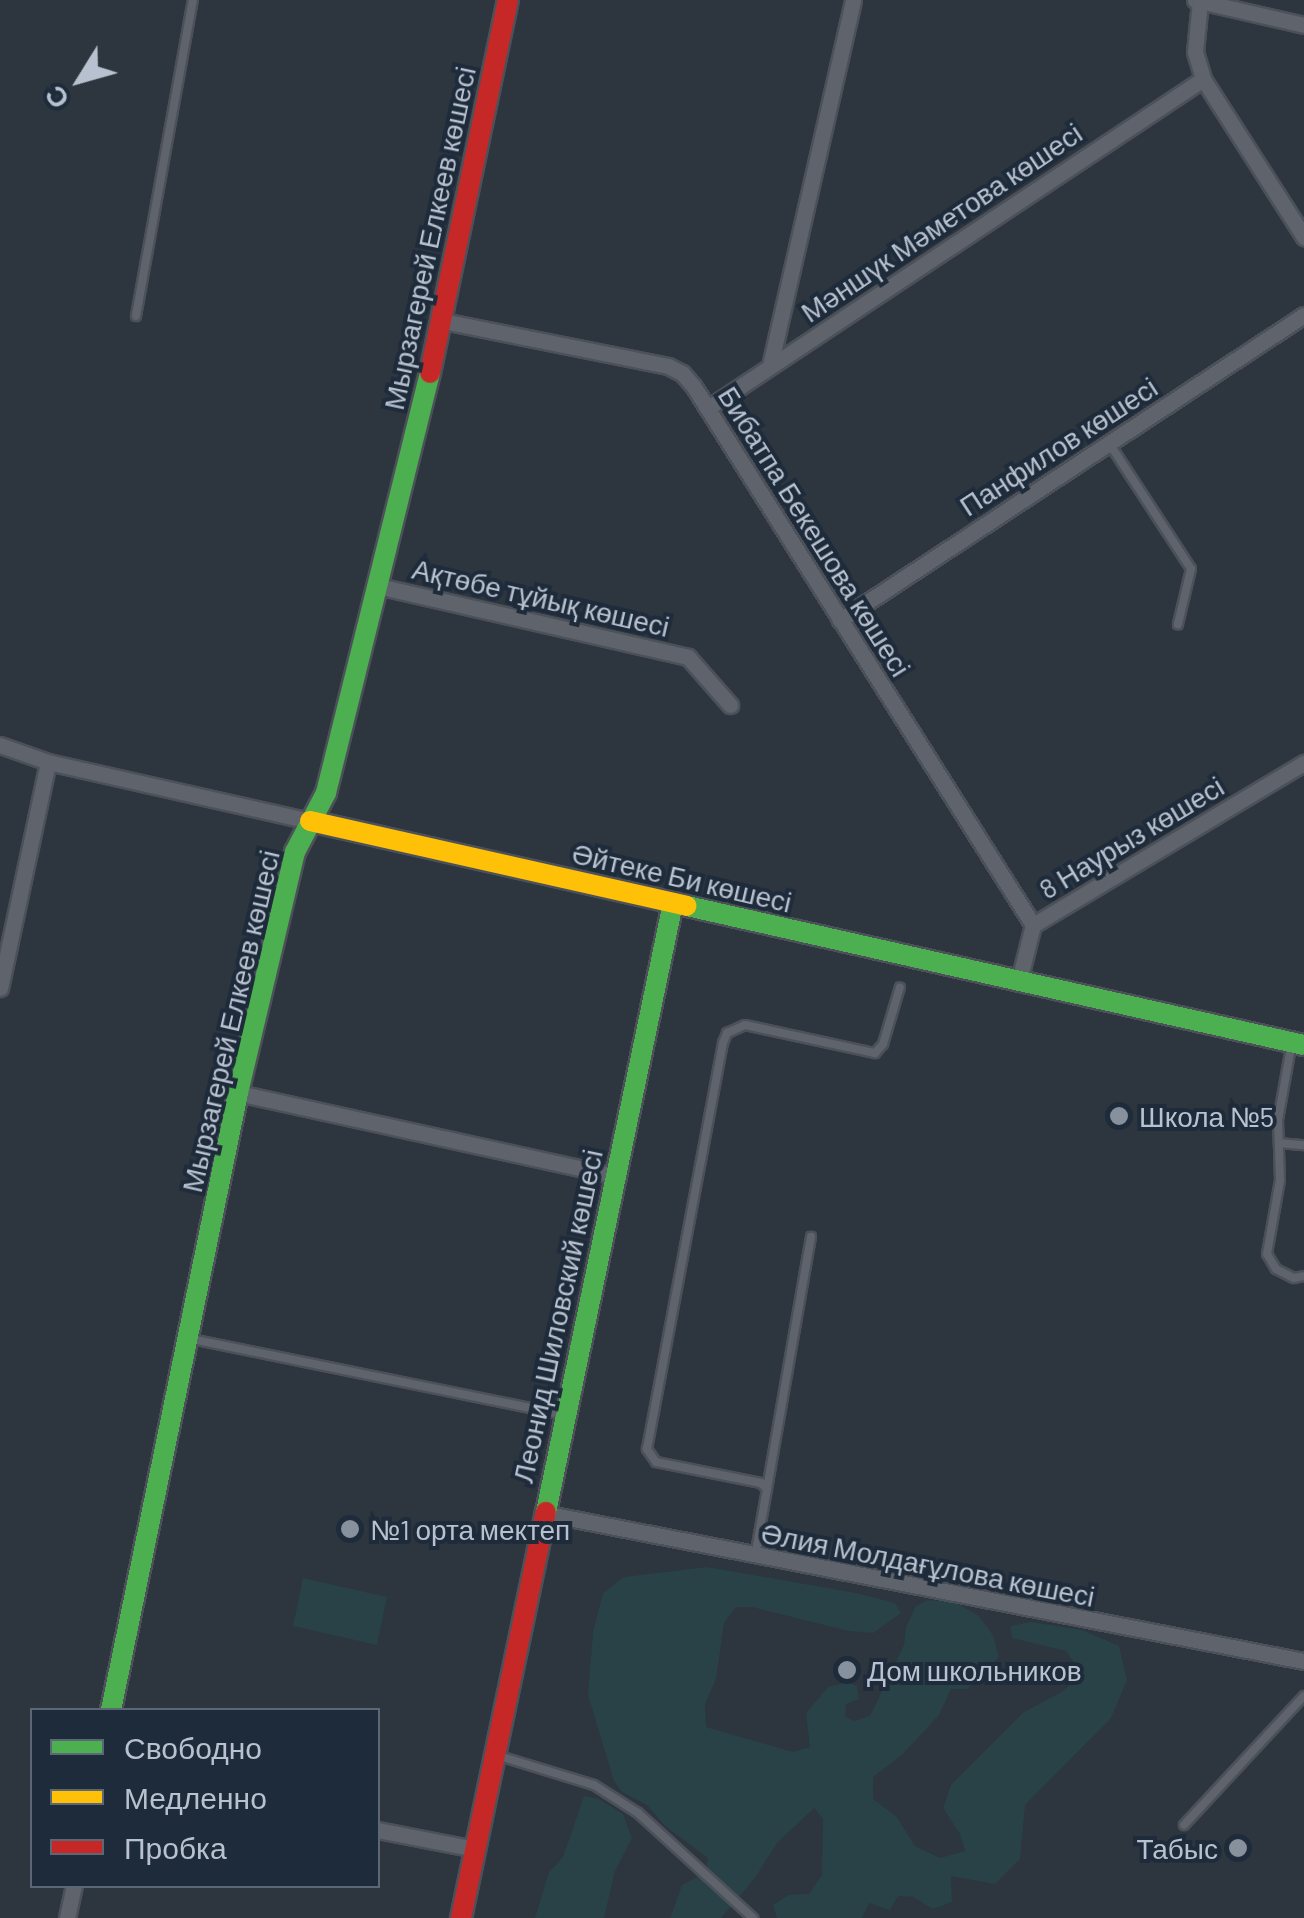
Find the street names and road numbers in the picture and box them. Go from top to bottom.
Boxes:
street label: Мырзагерей Елкеев көшесі [376,63,482,413]
street label: Мәншүк Мәметова көшесі [794,115,1088,329]
street label: Панфилов көшесі [953,370,1163,522]
street label: Бибатпа Бекешова көшесі [712,380,918,682]
street label: Ақтөбе тұйық көшесі [409,551,673,643]
street label: 8 Наурыз көшесі [1033,769,1229,905]
street label: Әйтеке Би көшесі [569,835,795,919]
street label: Мырзагерей Елкеев көшесі [174,847,286,1195]
street label: Леонид Шиловский көшесі [505,1146,609,1486]
street label: Әлия Молдағұлова көшесі [758,1515,1098,1613]

